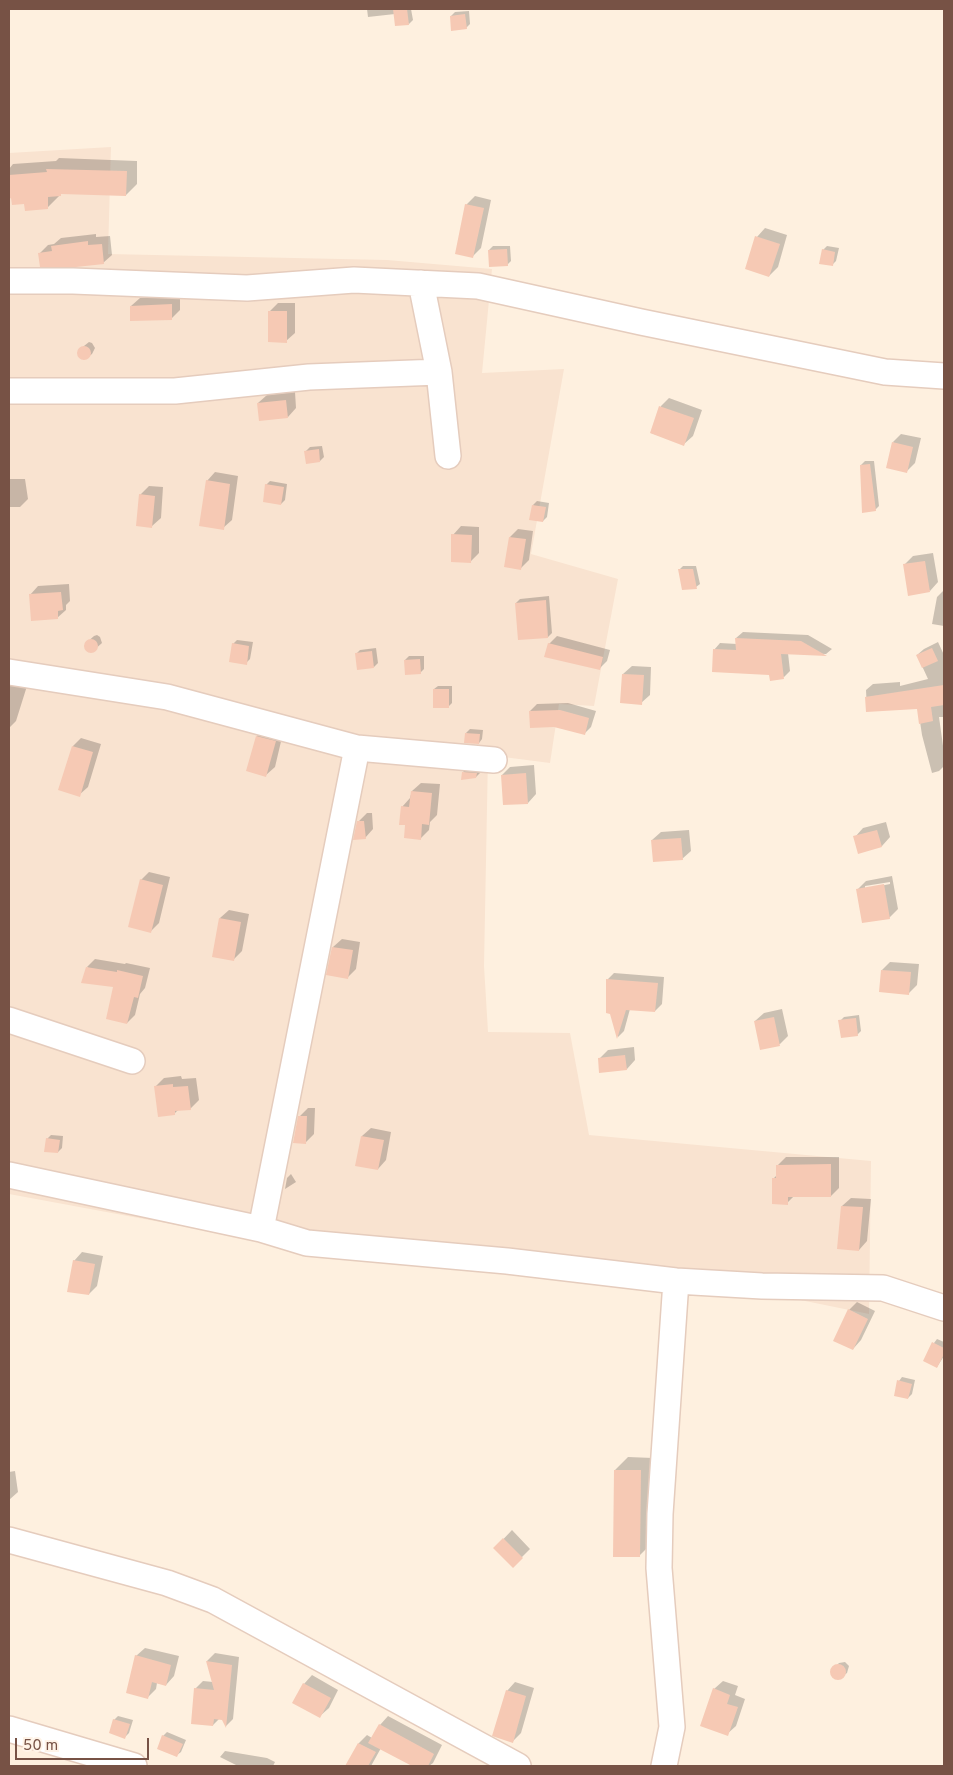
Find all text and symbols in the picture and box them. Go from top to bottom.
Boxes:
scale bar [18,1728,151,1760]
text: 50 m [23,1737,58,1756]

